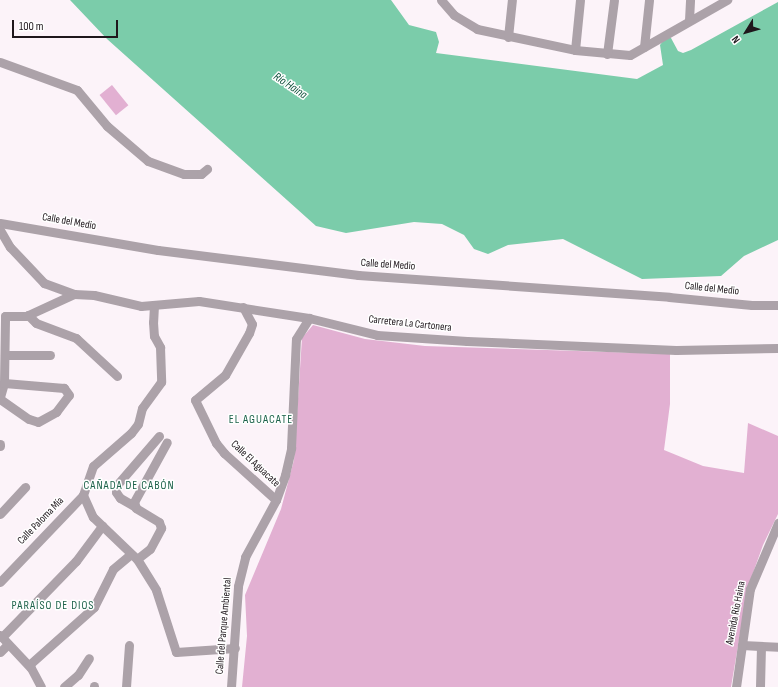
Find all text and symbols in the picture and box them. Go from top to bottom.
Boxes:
scale bar [14,12,120,38]
north arrow [726,12,766,52]
text: 100 m [19,19,44,34]
text: N [729,33,743,46]
water label: Río Haina [271,70,309,102]
street label: Calle del Medio [41,211,97,233]
street label: Calle del Medio [360,257,416,273]
street label: Calle del Medio [684,280,740,298]
street label: Carretera La Cartonera [368,313,452,335]
district label: EL AGUACATE [229,413,293,427]
street label: Calle El Aguacate [228,438,282,490]
district label: CAÑADA DE CABÓN [83,479,175,493]
street label: Calle Paloma Mía [15,495,67,547]
street label: Calle del Parque Ambiental [213,577,235,675]
street label: Avenida Río Haina [723,580,749,646]
district label: PARAÍSO DE DIOS [12,599,94,613]

